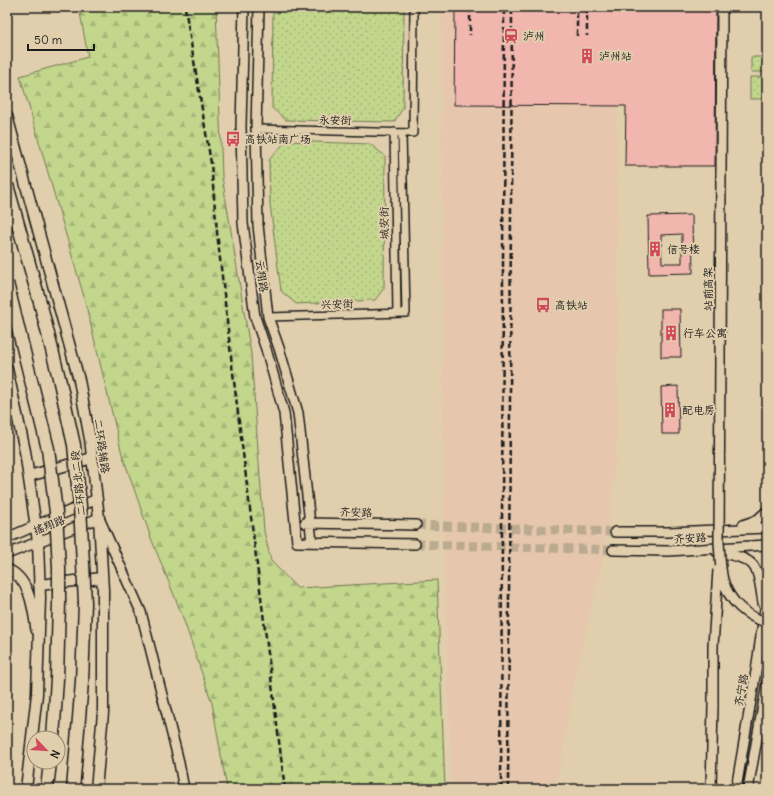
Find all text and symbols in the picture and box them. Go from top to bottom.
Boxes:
scale bar [28,26,94,52]
station icon: 泸州 [502,27,520,45]
place label: 泸州 [523,29,545,43]
text: 50 m [34,32,63,47]
building icon: 泸州站 [578,47,596,65]
place label: 泸州站 [599,49,632,63]
street label: 永安街 [318,113,353,127]
bus stop icon: 高铁站南广场 [224,130,242,148]
place label: 高铁站南广场 [245,132,311,146]
street label: 城安街 [377,205,391,240]
building icon: 信号楼 [646,240,664,258]
place label: 信号楼 [667,242,700,256]
street label: 云翔路 [253,259,271,293]
street label: 站前高架 [701,267,715,311]
street label: 兴安街 [320,296,355,312]
bus stop icon: 高铁站 [534,296,552,314]
place label: 高铁站 [555,298,588,312]
building icon: 行车公寓 [662,324,680,342]
place label: 行车公寓 [683,326,727,340]
building icon: 配电房 [661,401,679,419]
place label: 配电房 [682,403,715,417]
street label: 二环路辅路 [91,418,113,474]
street label: 二环路北二段 [68,449,88,517]
street label: 齐安路 [339,504,373,520]
street label: 摇翔路 [31,513,67,537]
street label: 齐安路 [673,530,707,546]
street label: 齐宁路 [731,673,751,707]
north arrow [26,730,66,770]
text: N [47,748,63,761]

